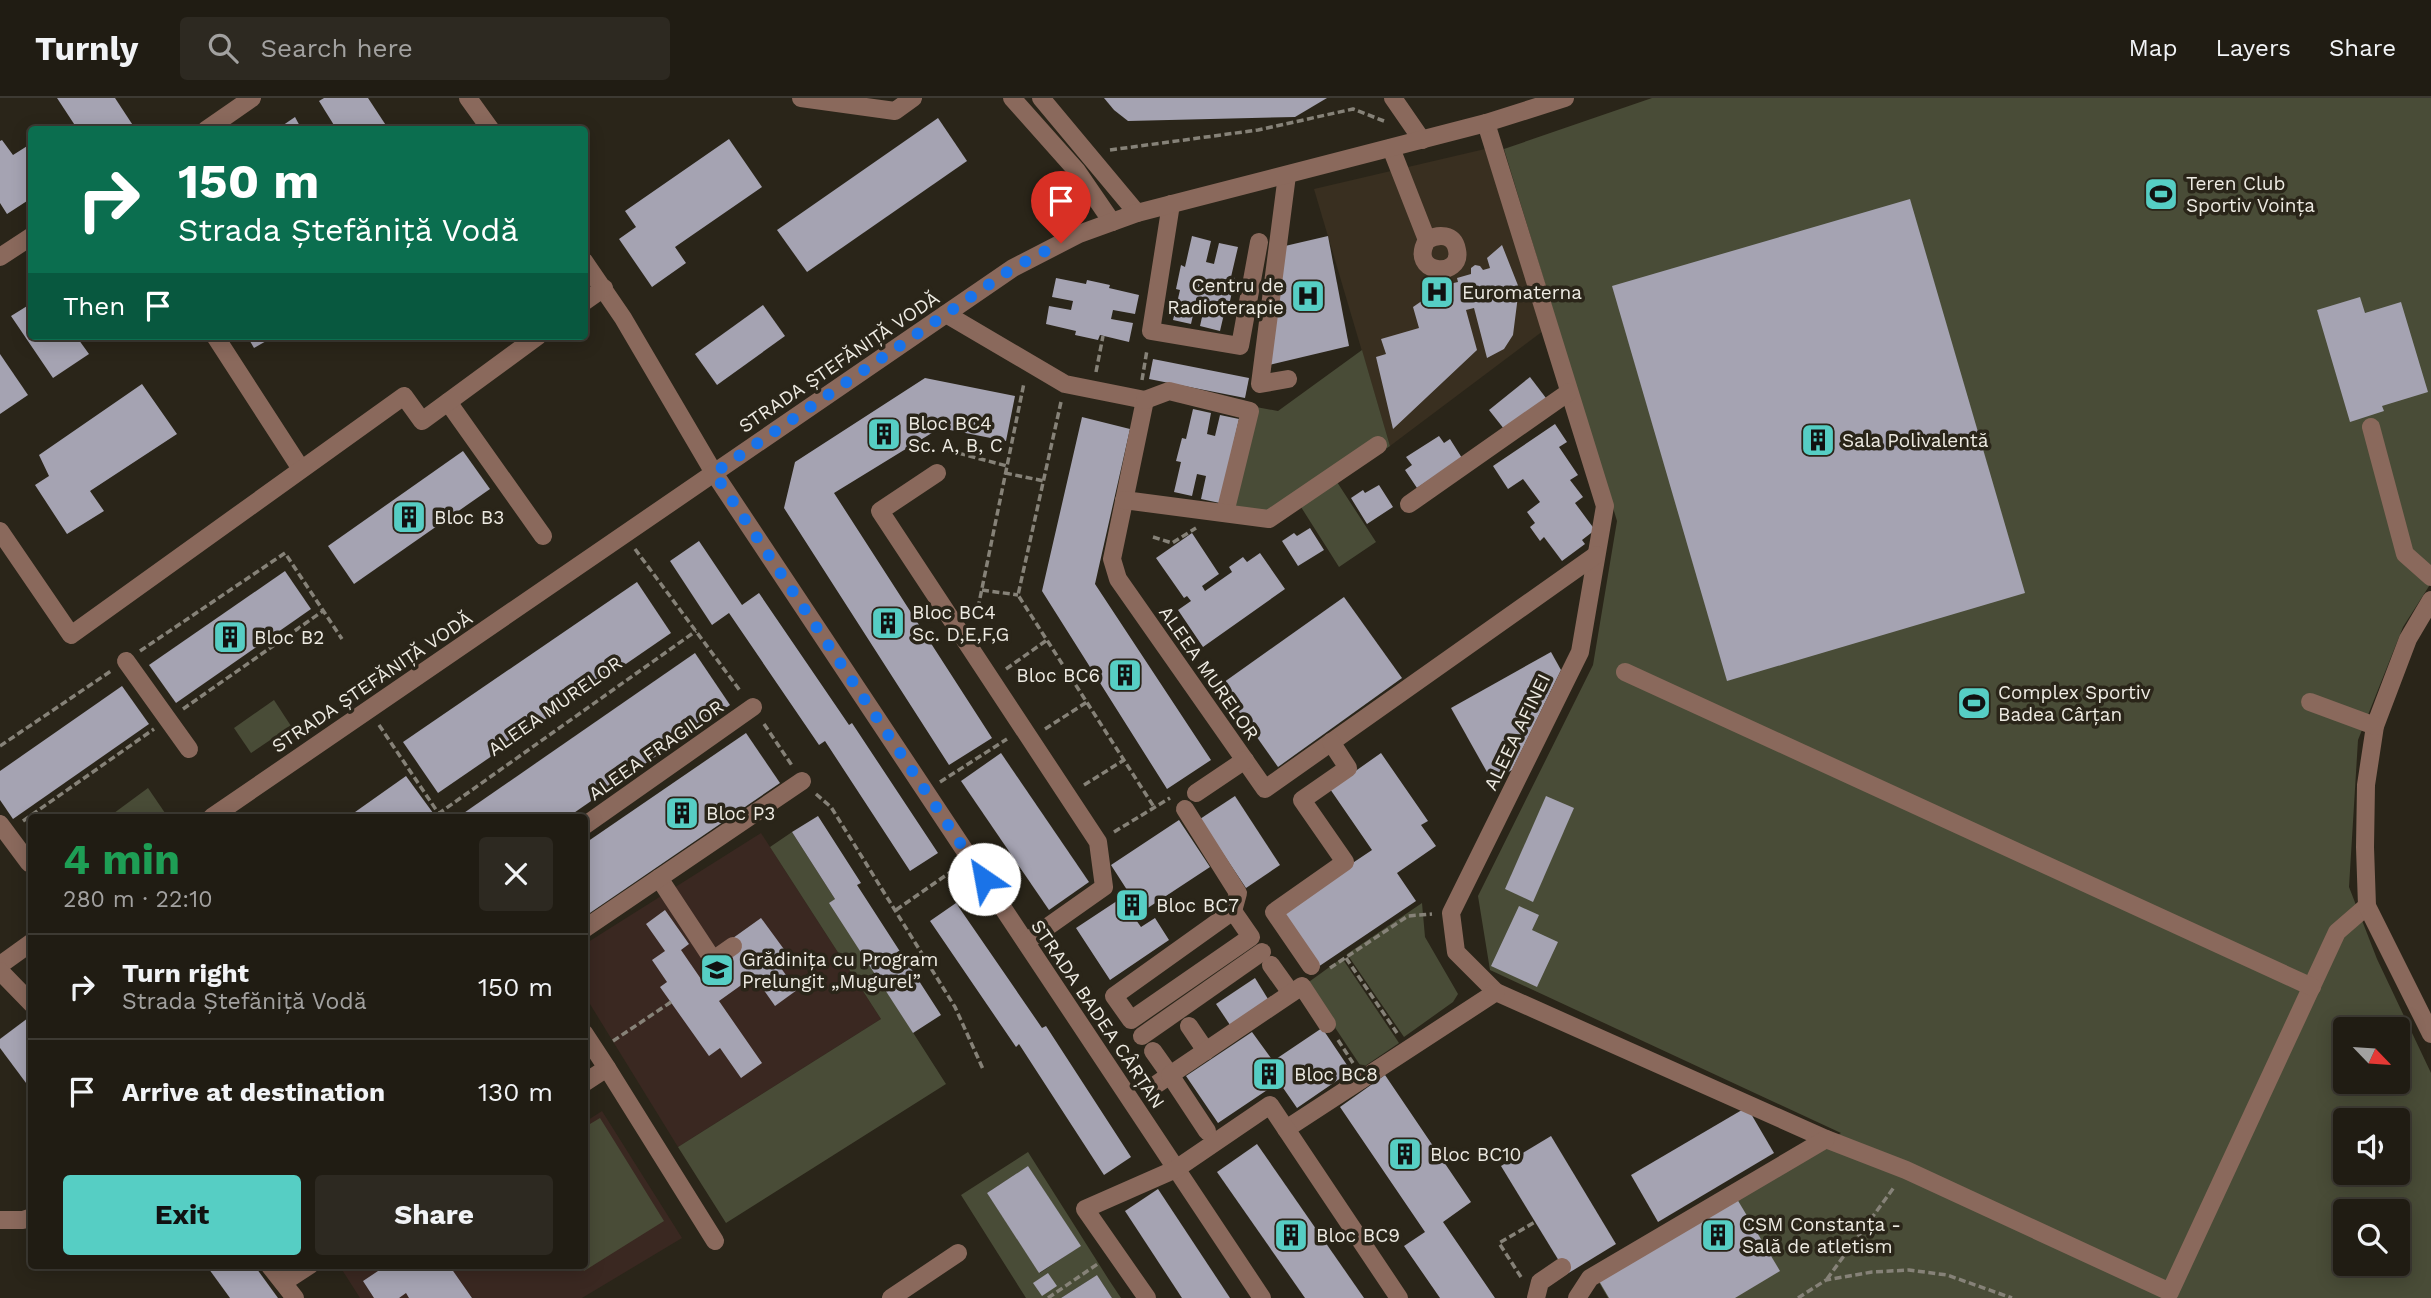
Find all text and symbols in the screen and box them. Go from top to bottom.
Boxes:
search box [180,17,670,80]
text: Turnly [35,29,138,68]
icon: search [204,29,242,67]
text: Search here [260,33,413,63]
text: Map [2129,34,2177,62]
text: Layers [2215,34,2291,62]
text: Share [2329,34,2396,62]
text: 150 m [178,152,319,210]
icon: right [63,154,154,245]
pin [1031,171,1091,243]
place label: Teren Club Sportiv Voința [2186,172,2315,217]
sports icon: Teren Club Sportiv Voința [2142,175,2180,213]
icon: arrive [1042,182,1080,220]
text: Strada Ștefăniță Vodă [178,211,519,249]
hospital icon: Euromaterna [1418,273,1456,311]
place label: Centru de Radioterapie [1167,274,1284,319]
hospital icon: Centru de Radioterapie [1289,277,1327,315]
place label: Euromaterna [1462,281,1582,304]
street label: STRADA ȘTEFĂNIȚĂ VODĂ [734,286,944,438]
icon: arrive [139,287,177,325]
text: Then [63,291,125,321]
place label: Bloc BC4 Sc. A, B, C [908,412,1003,457]
building icon: Bloc BC4 Sc. A, B, C [865,415,903,453]
building icon: Sala Polivalentă [1799,421,1837,459]
place label: Sala Polivalentă [1842,429,1989,452]
building icon: Bloc B3 [390,498,428,536]
place label: Bloc B3 [434,506,504,529]
place label: Bloc BC4 Sc. D,E,F,G [912,601,1009,646]
street label: ALEEA MURELOR [1154,601,1264,745]
building icon: Bloc BC4 Sc. D,E,F,G [869,604,907,642]
street label: STRADA ȘTEFĂNIȚĂ VODĂ [267,606,477,758]
building icon: Bloc B2 [211,618,249,656]
place label: Bloc B2 [254,626,324,649]
street label: ALEEA MURELOR [483,651,627,761]
building icon: Bloc BC6 [1106,656,1144,694]
place label: Bloc BC6 [1016,664,1100,687]
street label: ALEEA AFINEI [1479,670,1555,794]
place label: Complex Sportiv Badea Cârțan [1998,681,2151,726]
sports icon: Complex Sportiv Badea Cârțan [1955,684,1993,722]
street label: ALEEA FRAGILOR [584,695,728,805]
building icon: Bloc P3 [663,794,701,832]
place label: Bloc P3 [706,802,775,825]
text: 4 min [63,835,180,884]
button: close [479,837,553,911]
position arrow [947,842,1021,916]
text: 280 m · 22:10 [63,886,212,913]
building icon: Bloc BC7 [1113,886,1151,924]
place label: Bloc BC7 [1156,894,1239,917]
street label: STRADA BADEA CÂRȚAN [1026,915,1170,1113]
place label: Grădinița cu Program Prelungit „Mugurel” [742,948,938,993]
school or university icon: Grădinița cu Program Prelungit „Mugurel” [698,951,736,989]
text: Turn right [122,958,249,988]
icon: right [63,968,101,1006]
text: 150 m [478,972,553,1002]
text: Strada Ștefăniță Vodă [122,988,367,1015]
north arrow [2333,1017,2410,1094]
map controls [2333,1017,2410,1276]
building icon: Bloc BC8 [1250,1055,1288,1093]
place label: Bloc BC8 [1294,1063,1378,1086]
icon: arrive [63,1073,101,1111]
text: Arrive at destination [122,1077,385,1107]
text: 130 m [478,1077,553,1107]
button: sound [2333,1108,2410,1185]
building icon: Bloc BC10 [1386,1135,1424,1173]
place label: Bloc BC10 [1430,1143,1521,1166]
button: Exit [63,1175,301,1255]
button: Share [315,1175,553,1255]
button: search [2333,1199,2410,1276]
place label: CSM Constanța - Sală de atletism [1742,1213,1901,1258]
building icon: Bloc BC9 [1272,1216,1310,1254]
building icon: CSM Constanța - Sală de atletism [1699,1216,1737,1254]
place label: Bloc BC9 [1316,1224,1400,1247]

